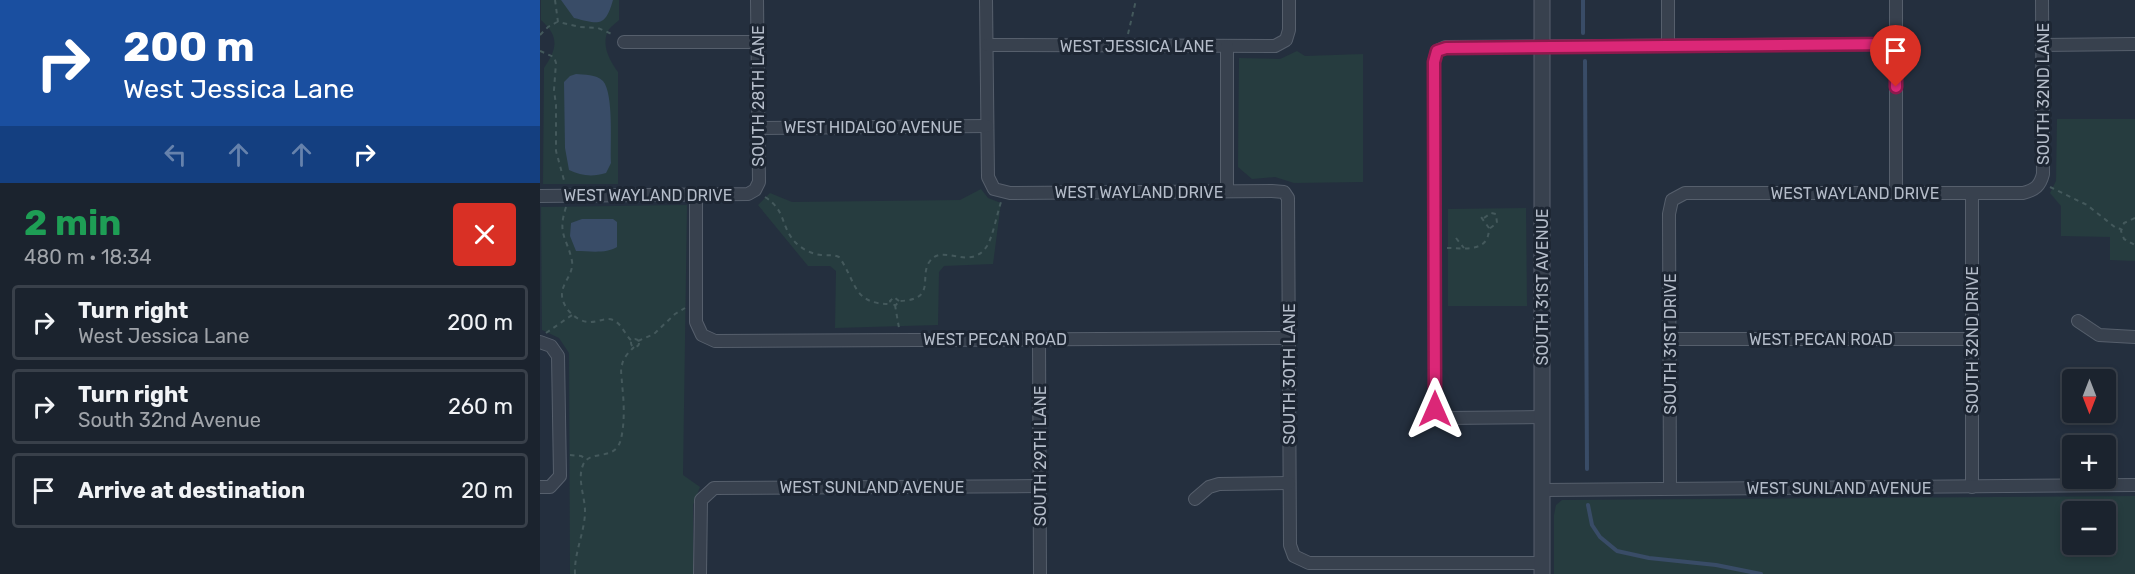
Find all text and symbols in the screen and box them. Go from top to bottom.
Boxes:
text: 200 m [123,22,255,72]
street label: SOUTH 32ND LANE [2034,23,2053,165]
icon: right [24,24,102,102]
street label: SOUTH 28TH LANE [749,25,768,167]
pin [1870,25,1921,87]
icon: arrive [1879,34,1912,67]
street label: WEST JESSICA LANE [1060,37,1214,56]
text: West Jessica Lane [123,73,354,105]
street label: WEST HIDALGO AVENUE [784,118,962,137]
icon: left [159,138,192,171]
icon: ahead [222,138,255,171]
icon: ahead [285,138,318,171]
icon: right [348,138,381,171]
street label: WEST WAYLAND DRIVE [1054,183,1224,202]
street label: WEST WAYLAND DRIVE [1770,184,1940,203]
street label: WEST WAYLAND DRIVE [563,186,733,205]
text: 2 min [24,201,122,244]
button: close [453,203,516,266]
street label: SOUTH 31ST AVENUE [1533,208,1552,366]
text: 480 m · 18:34 [24,245,152,269]
street label: SOUTH 32ND DRIVE [1963,266,1982,414]
street label: SOUTH 31ST DRIVE [1661,273,1680,415]
text: Turn right [78,297,188,324]
street label: SOUTH 30TH LANE [1280,303,1299,445]
icon: right [27,306,60,339]
text: 200 m [447,309,513,336]
text: West Jessica Lane [78,324,249,348]
street label: WEST PECAN ROAD [923,330,1067,349]
street label: WEST PECAN ROAD [1749,330,1893,349]
north arrow [2062,369,2116,423]
map controls [2062,369,2116,555]
position arrow [1403,377,1467,441]
text: Turn right [78,381,188,408]
street label: SOUTH 29TH LANE [1031,386,1050,526]
icon: right [27,390,60,423]
text: 260 m [448,393,513,420]
text: South 32nd Avenue [78,408,261,432]
button: + [2062,435,2116,489]
icon: arrive [27,474,60,507]
text: Arrive at destination [78,477,305,504]
text: 20 m [461,477,513,504]
street label: WEST SUNLAND AVENUE [780,478,964,497]
street label: WEST SUNLAND AVENUE [1747,479,1931,498]
button: − [2062,501,2116,555]

